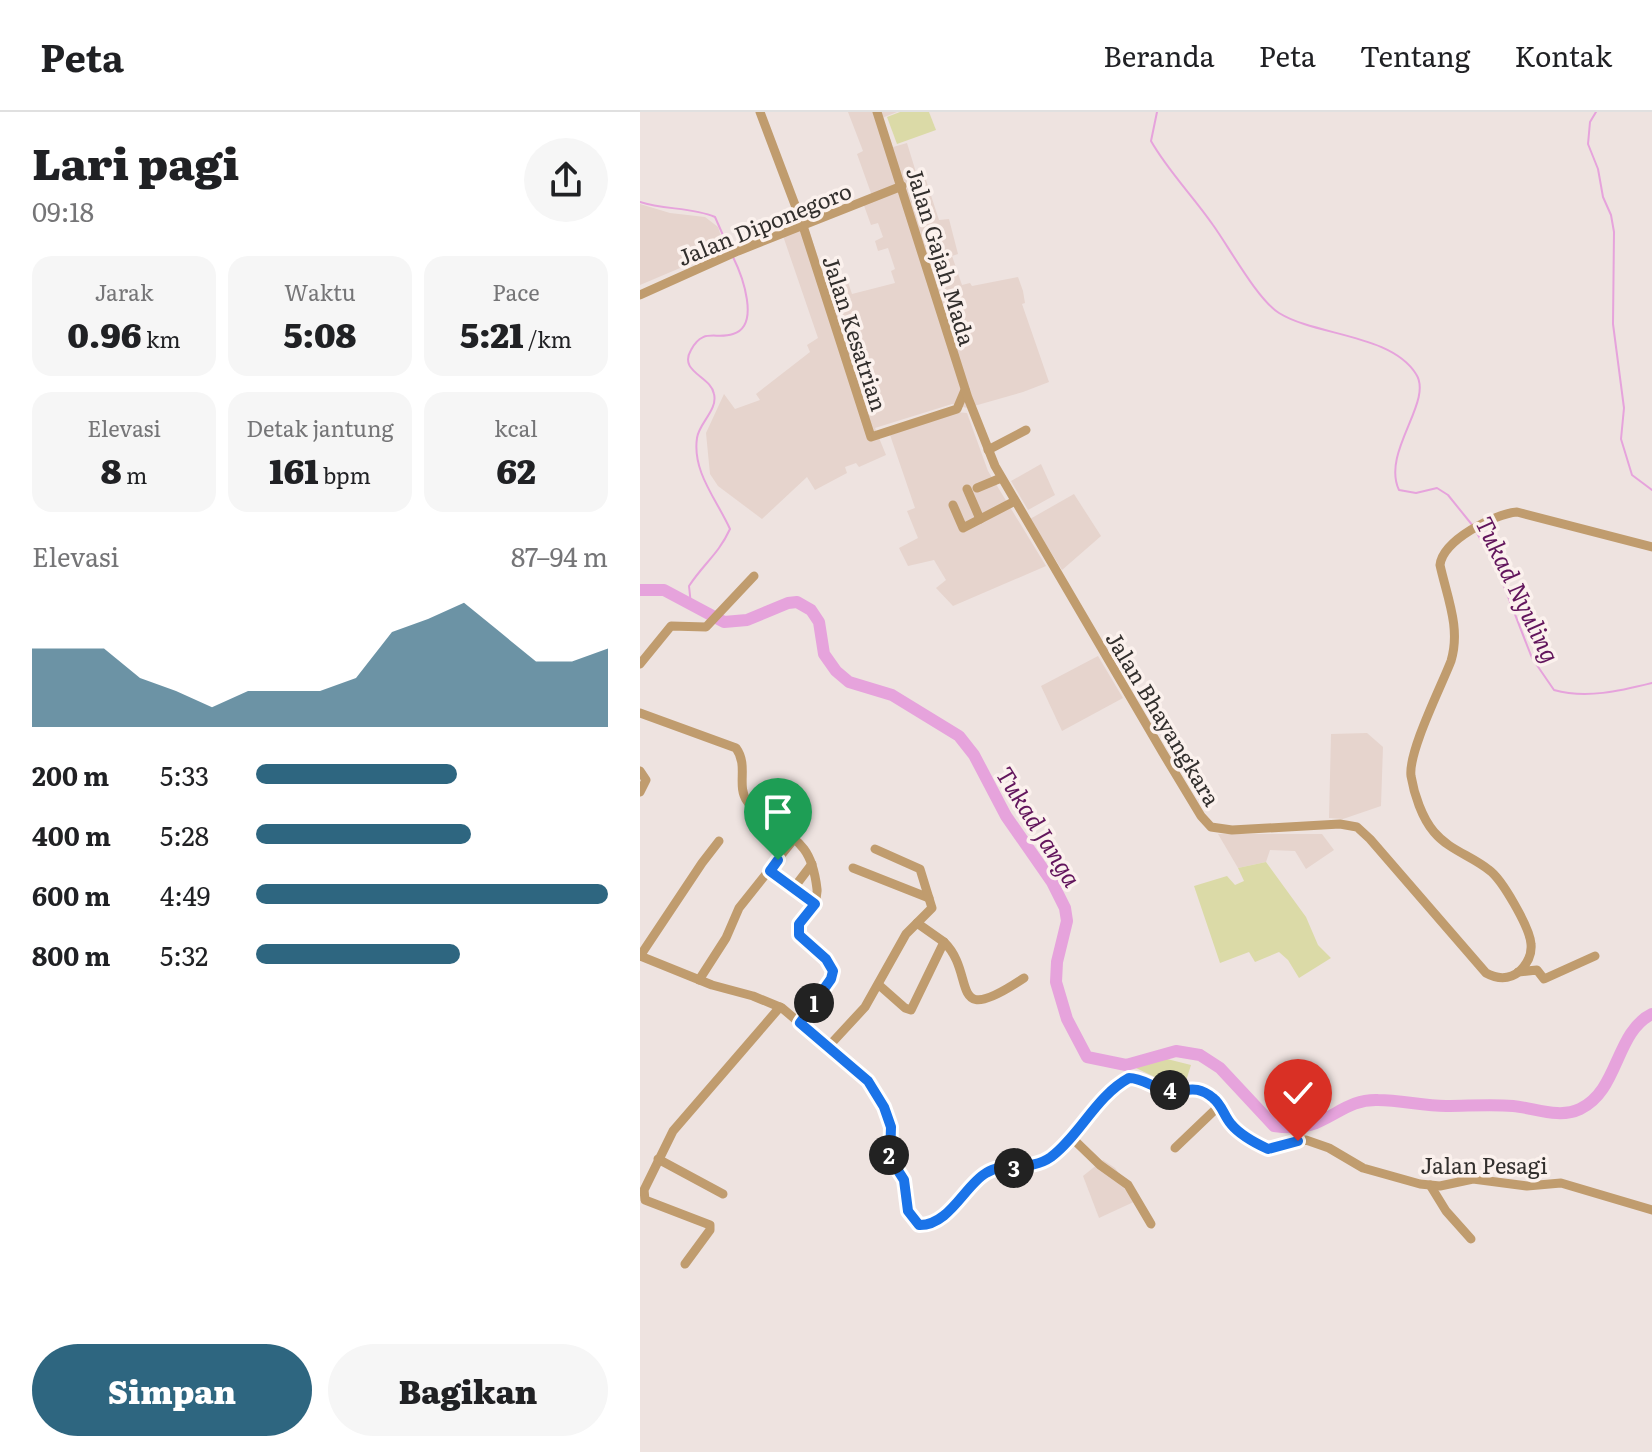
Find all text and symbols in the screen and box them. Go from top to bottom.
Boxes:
text: Peta [40,27,124,84]
text: Beranda [1103,34,1215,76]
text: Peta [1259,34,1316,76]
text: Tentang [1360,34,1470,76]
text: Kontak [1514,34,1612,76]
text: Lari pagi [32,128,239,194]
button: share [524,138,608,222]
street label: Jalan Gajah Mada [899,163,985,350]
street label: Jalan Diponegoro [672,173,856,273]
text: 09:18 [32,191,94,230]
street label: Jalan Kesatrian [815,251,897,415]
text: Jarak [95,275,153,308]
text: Waktu [284,275,356,308]
text: Pace [492,275,540,308]
text: 0.96 [67,308,142,358]
text: 5:08 [284,308,356,358]
text: 5:21 [460,308,523,358]
text: km [142,322,181,355]
text: /km [523,322,572,355]
text: Elevasi [87,411,161,444]
text: Detak jantung [246,411,394,444]
text: kcal [494,411,538,444]
text: 8 [101,444,122,494]
text: 161 [269,444,319,494]
text: 62 [496,444,536,494]
text: m [122,458,147,491]
text: bpm [319,458,371,491]
water label: Tukad Nyuling [1469,510,1569,668]
text: Elevasi [32,536,119,575]
text: 87–94 m [511,536,608,575]
street label: Jalan Bhayangkara [1099,624,1229,812]
text: 200 m [32,755,109,794]
text: 5:33 [160,755,209,794]
water label: Tukad Janga [989,759,1091,893]
pin [744,778,812,860]
icon: arrive [756,790,800,834]
text: 400 m [32,815,111,854]
text: 5:28 [160,815,209,854]
text: 600 m [32,875,110,914]
text: 4:49 [160,875,210,914]
text: 800 m [32,935,110,974]
text: 5:32 [160,935,208,974]
pin: 1 [794,983,834,1023]
text: 1 [809,986,819,1019]
pin [1264,1059,1332,1141]
pin: 4 [1150,1070,1190,1110]
icon: check [1276,1071,1320,1115]
text: 4 [1163,1073,1177,1106]
pin: 2 [869,1135,909,1175]
text: 2 [883,1138,895,1171]
pin: 3 [994,1148,1034,1188]
street label: Jalan Pesagi [1421,1148,1547,1181]
text: 3 [1008,1151,1020,1184]
button: Simpan [32,1344,312,1436]
button: Bagikan [328,1344,608,1436]

